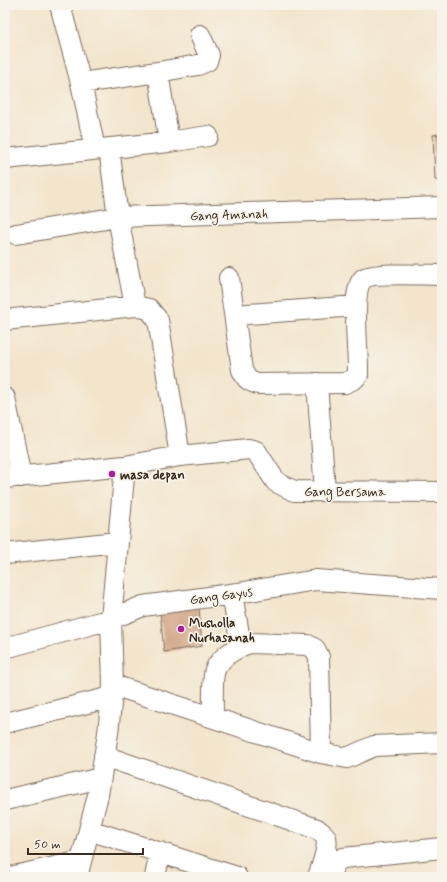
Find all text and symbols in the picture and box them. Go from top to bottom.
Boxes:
street label: Gang Amanah [190,206,269,226]
place label: masa depan [120,467,185,484]
marker: masa depan [107,469,117,479]
street label: Gang Bersama [304,484,386,502]
street label: Gang Gayus [189,584,254,610]
place label: Musholla Nurhasanah [189,615,255,647]
marker: Musholla Nurhasanah [176,624,186,634]
scale bar [28,830,143,856]
text: 50 m [34,837,61,853]

